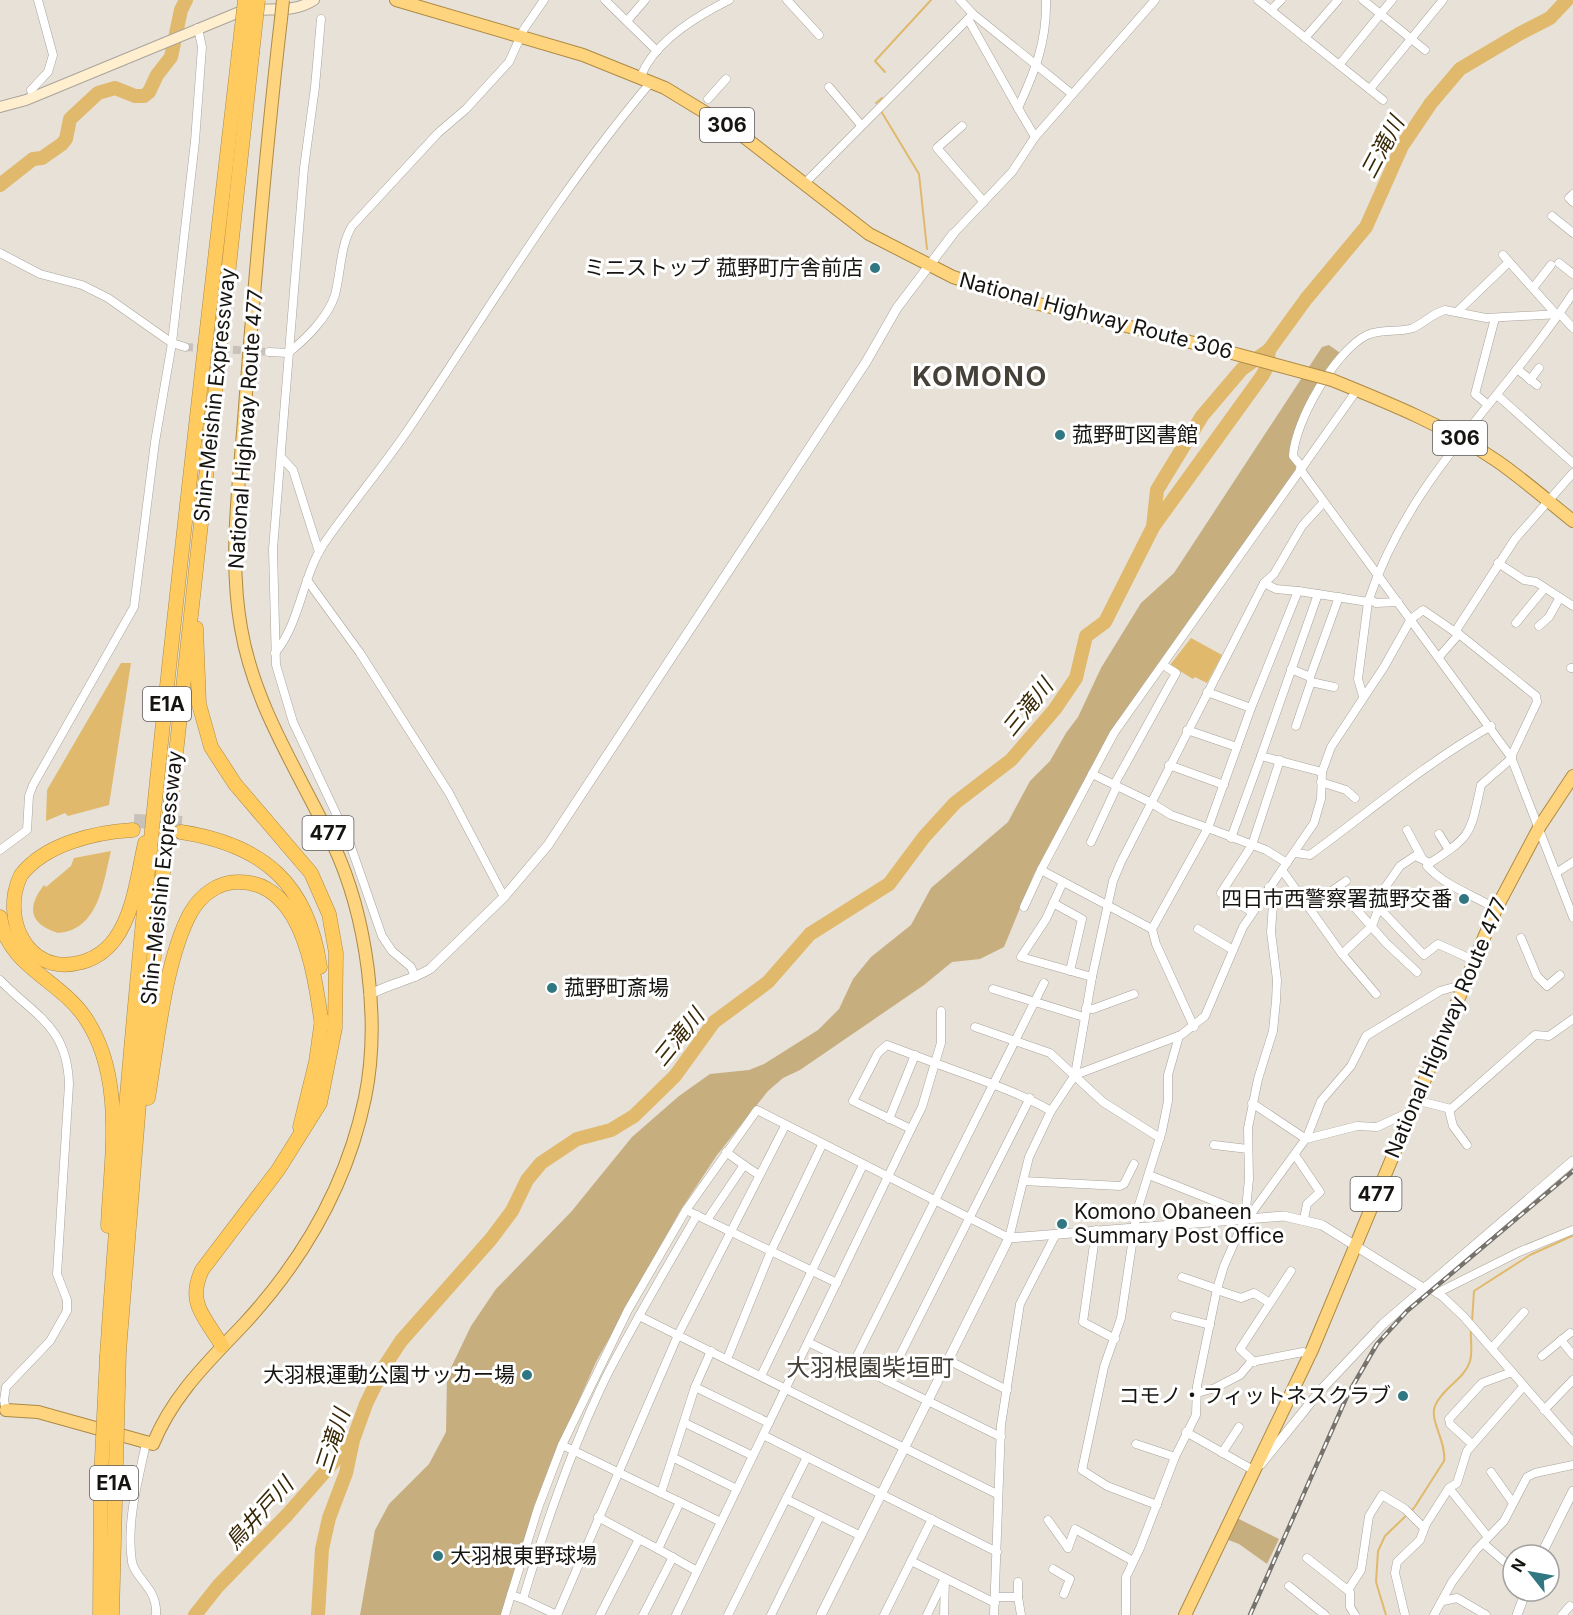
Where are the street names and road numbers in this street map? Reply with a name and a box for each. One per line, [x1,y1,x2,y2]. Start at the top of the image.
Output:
road number: 306 [700,108,754,142]
street label: Shin-Meishin Expressway [189,266,240,523]
street label: National Highway Route 306 [957,267,1236,364]
street label: National Highway Route 477 [223,288,268,570]
road number: 306 [1433,421,1487,455]
road number: E1A [143,687,191,721]
street label: Shin-Meishin Expressway [136,749,187,1006]
road number: 477 [302,816,354,850]
street label: National Highway Route 477 [1379,894,1512,1162]
road number: 477 [1350,1177,1402,1211]
road number: E1A [90,1466,138,1500]

